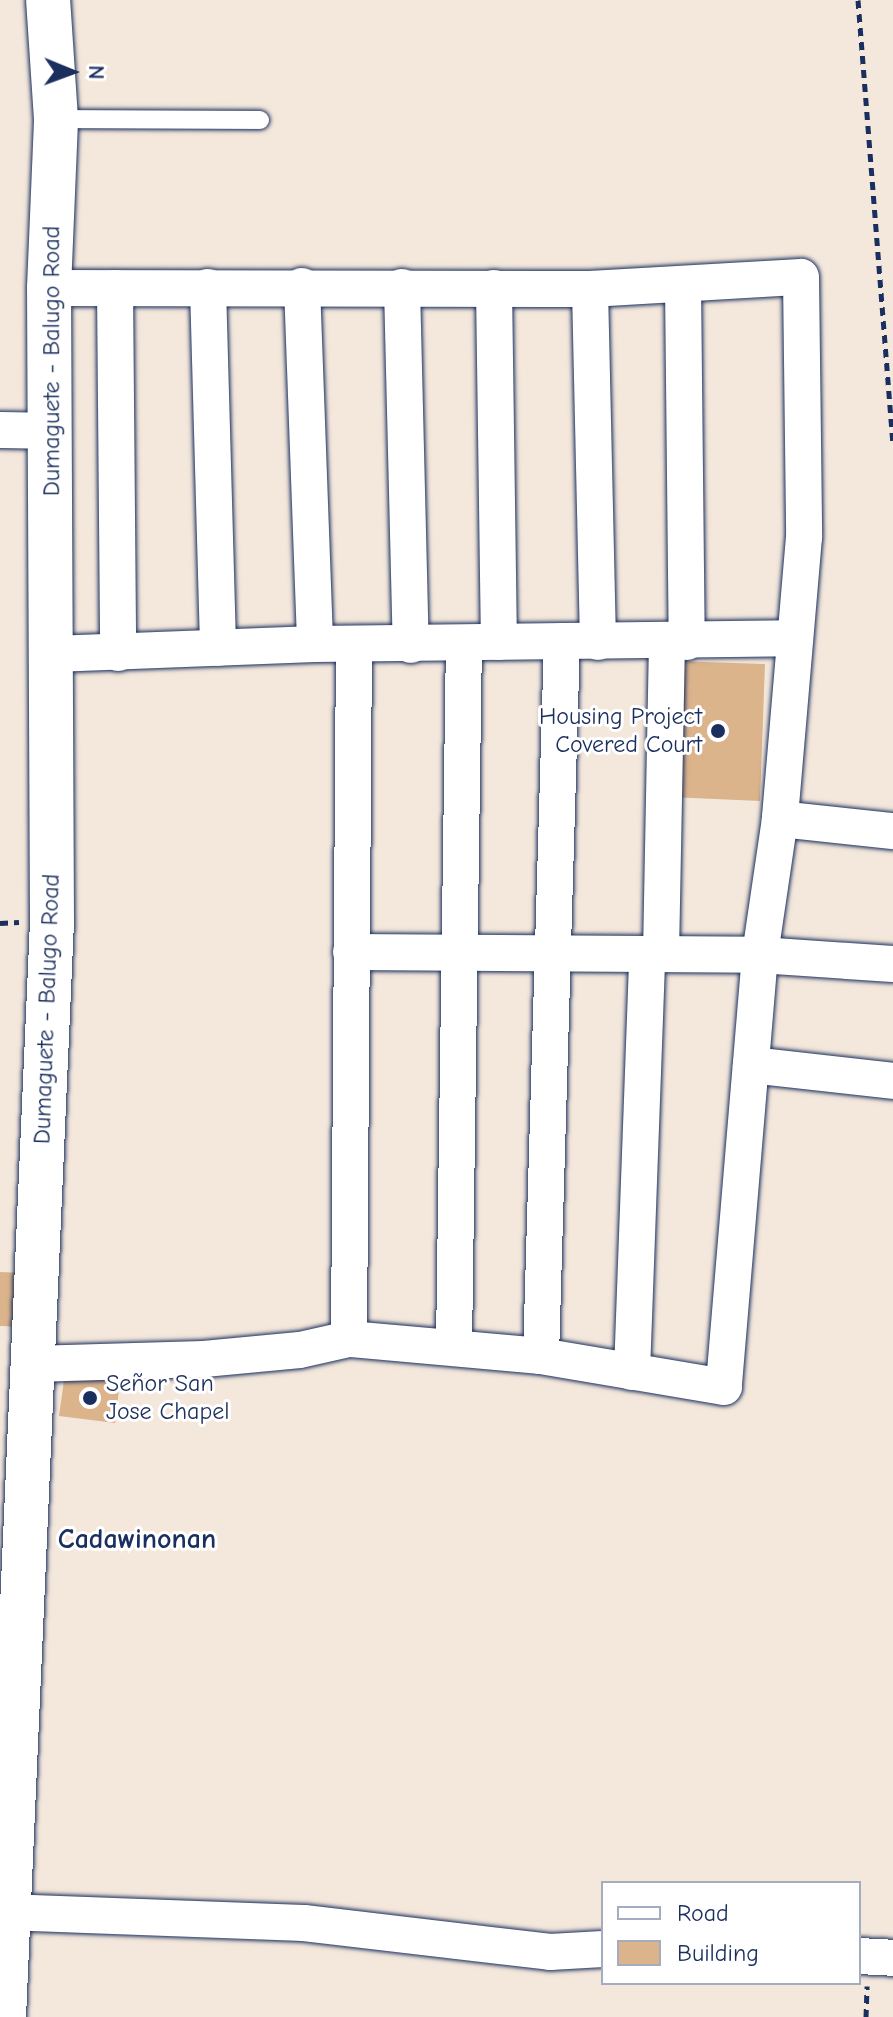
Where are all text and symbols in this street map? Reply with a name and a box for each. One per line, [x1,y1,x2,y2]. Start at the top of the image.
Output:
north arrow [32,32,112,112]
text: N [83,65,109,80]
street label: Dumaguete - Balugo Road [38,226,66,496]
place label: Housing Project Covered Court [539,703,702,759]
marker: Housing Project Covered Court [709,722,727,740]
street label: Dumaguete - Balugo Road [28,873,66,1145]
place label: Señor San Jose Chapel [106,1370,229,1426]
marker: Señor San Jose Chapel [81,1389,99,1407]
district label: Cadawinonan [58,1522,216,1556]
legend [601,1881,861,1985]
text: Road [677,1899,729,1927]
text: Building [677,1939,759,1967]

